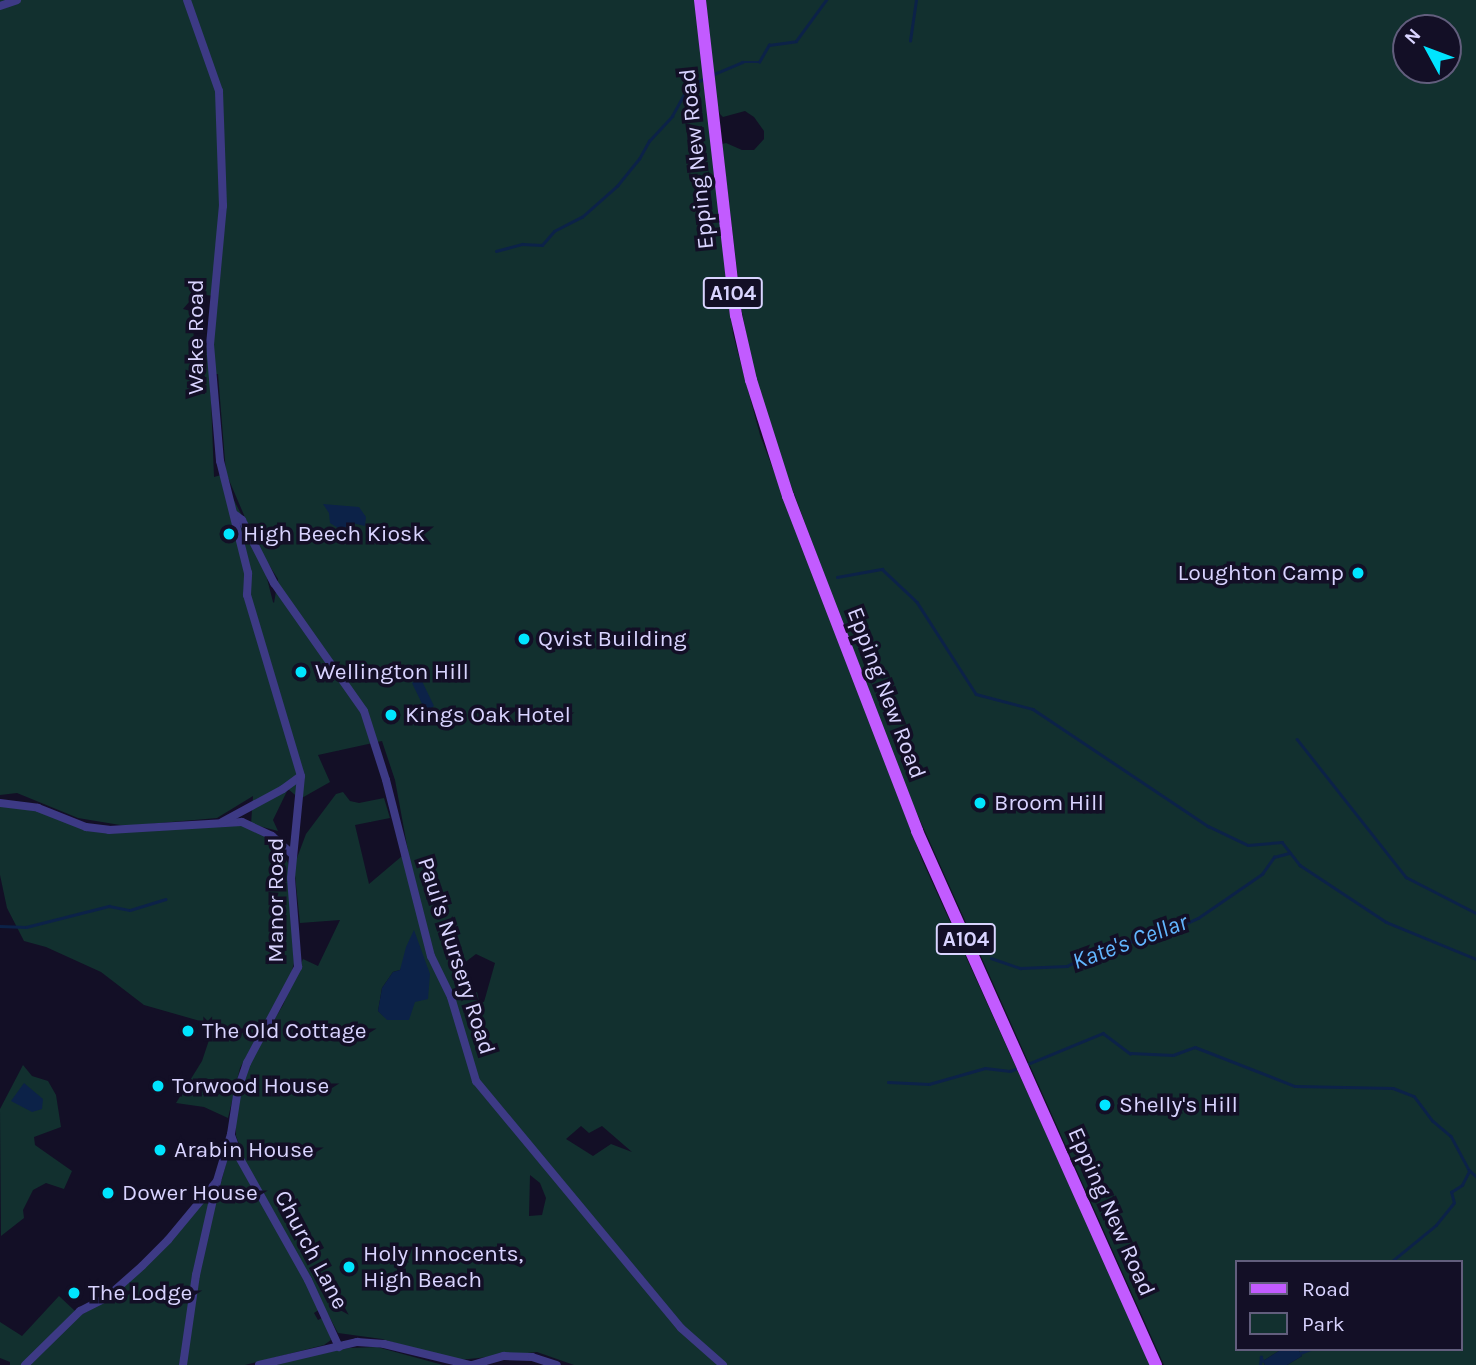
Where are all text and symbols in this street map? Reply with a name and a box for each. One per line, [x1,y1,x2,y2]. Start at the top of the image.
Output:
north arrow [1392,14,1462,84]
text: N [1400,24,1425,49]
street label: Epping New Road [674,67,720,251]
road number: A104 [702,276,764,310]
street label: Wake Road [182,279,210,395]
place label: High Beech Kiosk [243,520,425,548]
marker: High Beech Kiosk [221,526,237,542]
place label: Loughton Camp [1178,559,1344,587]
marker: Loughton Camp [1350,565,1366,581]
street label: Epping New Road [841,603,931,783]
place label: Qvist Building [538,625,686,653]
marker: Qvist Building [516,631,532,647]
place label: Wellington Hill [315,658,469,686]
marker: Wellington Hill [293,664,309,680]
place label: Kings Oak Hotel [405,701,571,729]
marker: Kings Oak Hotel [383,707,399,723]
place label: Broom Hill [994,789,1104,817]
marker: Broom Hill [972,795,988,811]
street label: Manor Road [262,837,290,963]
street label: Paul's Nursery Road [411,854,501,1058]
water label: Kate's Cellar [1068,908,1192,976]
road number: A104 [934,922,998,956]
place label: The Old Cottage [202,1017,366,1045]
marker: The Old Cottage [180,1023,196,1039]
place label: Torwood House [172,1072,329,1100]
marker: Torwood House [150,1078,166,1094]
place label: Shelly's Hill [1119,1091,1238,1119]
marker: Shelly's Hill [1097,1097,1113,1113]
street label: Epping New Road [1061,1123,1161,1301]
place label: Arabin House [174,1136,314,1164]
marker: Arabin House [152,1142,168,1158]
place label: Dower House [122,1179,258,1207]
marker: Dower House [100,1185,116,1201]
street label: Church Lane [268,1186,354,1314]
place label: Holy Innocents, High Beach [363,1240,523,1294]
marker: Holy Innocents, High Beach [341,1259,357,1275]
legend [1234,1260,1462,1351]
text: Road [1302,1277,1350,1301]
place label: The Lodge [88,1279,192,1307]
marker: The Lodge [66,1285,82,1301]
text: Park [1302,1312,1345,1336]

